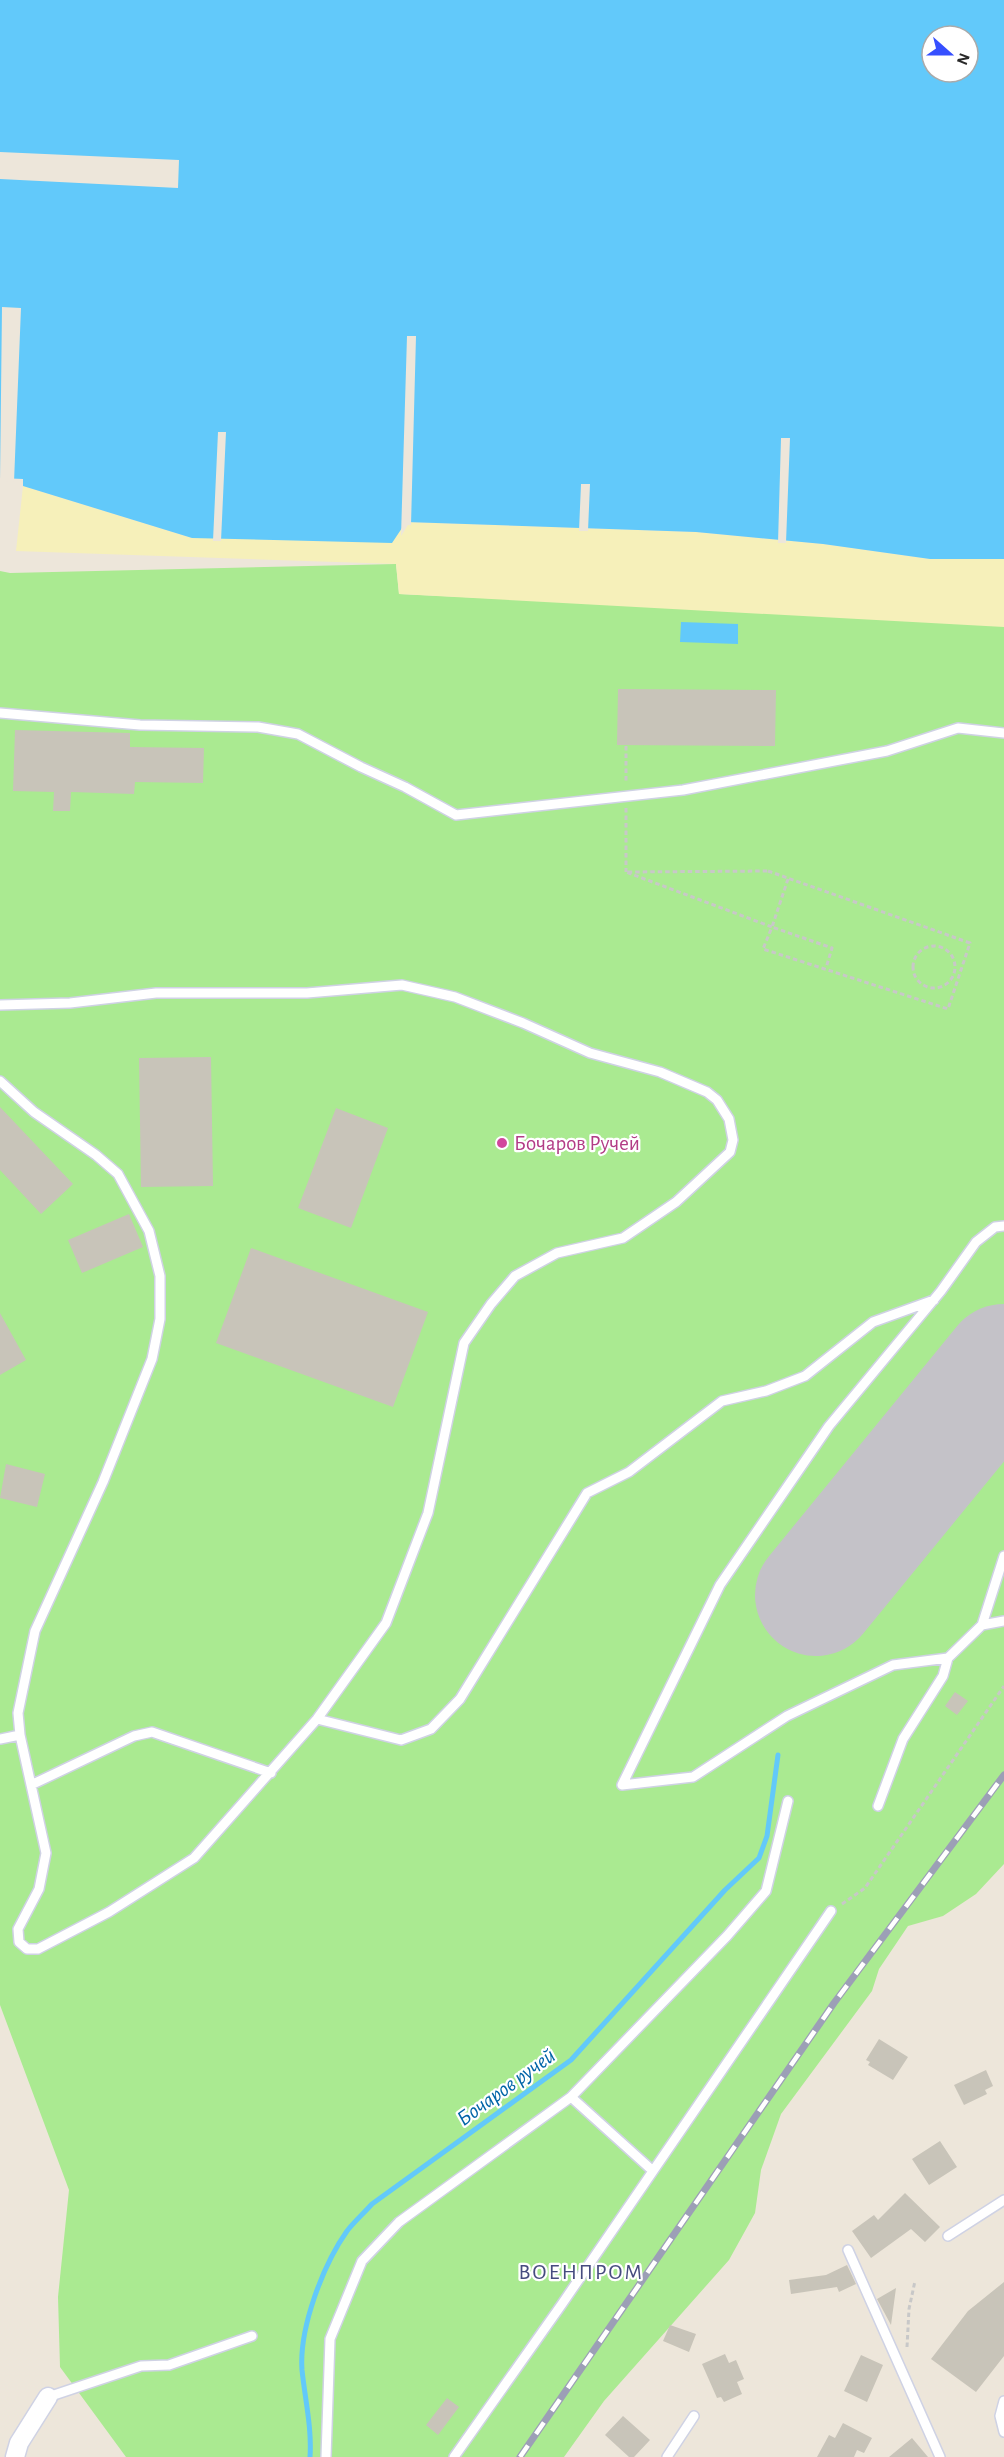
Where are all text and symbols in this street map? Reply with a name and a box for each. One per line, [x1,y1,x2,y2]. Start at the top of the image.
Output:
north arrow [920,24,980,84]
text: N [954,51,973,67]
place label: Бочаров Ручей [514,1133,640,1154]
marker: Бочаров Ручей [495,1136,509,1150]
water label: Бочаров ручей [453,2044,560,2131]
district label: ВОЕНПРОМ [518,2261,644,2283]

